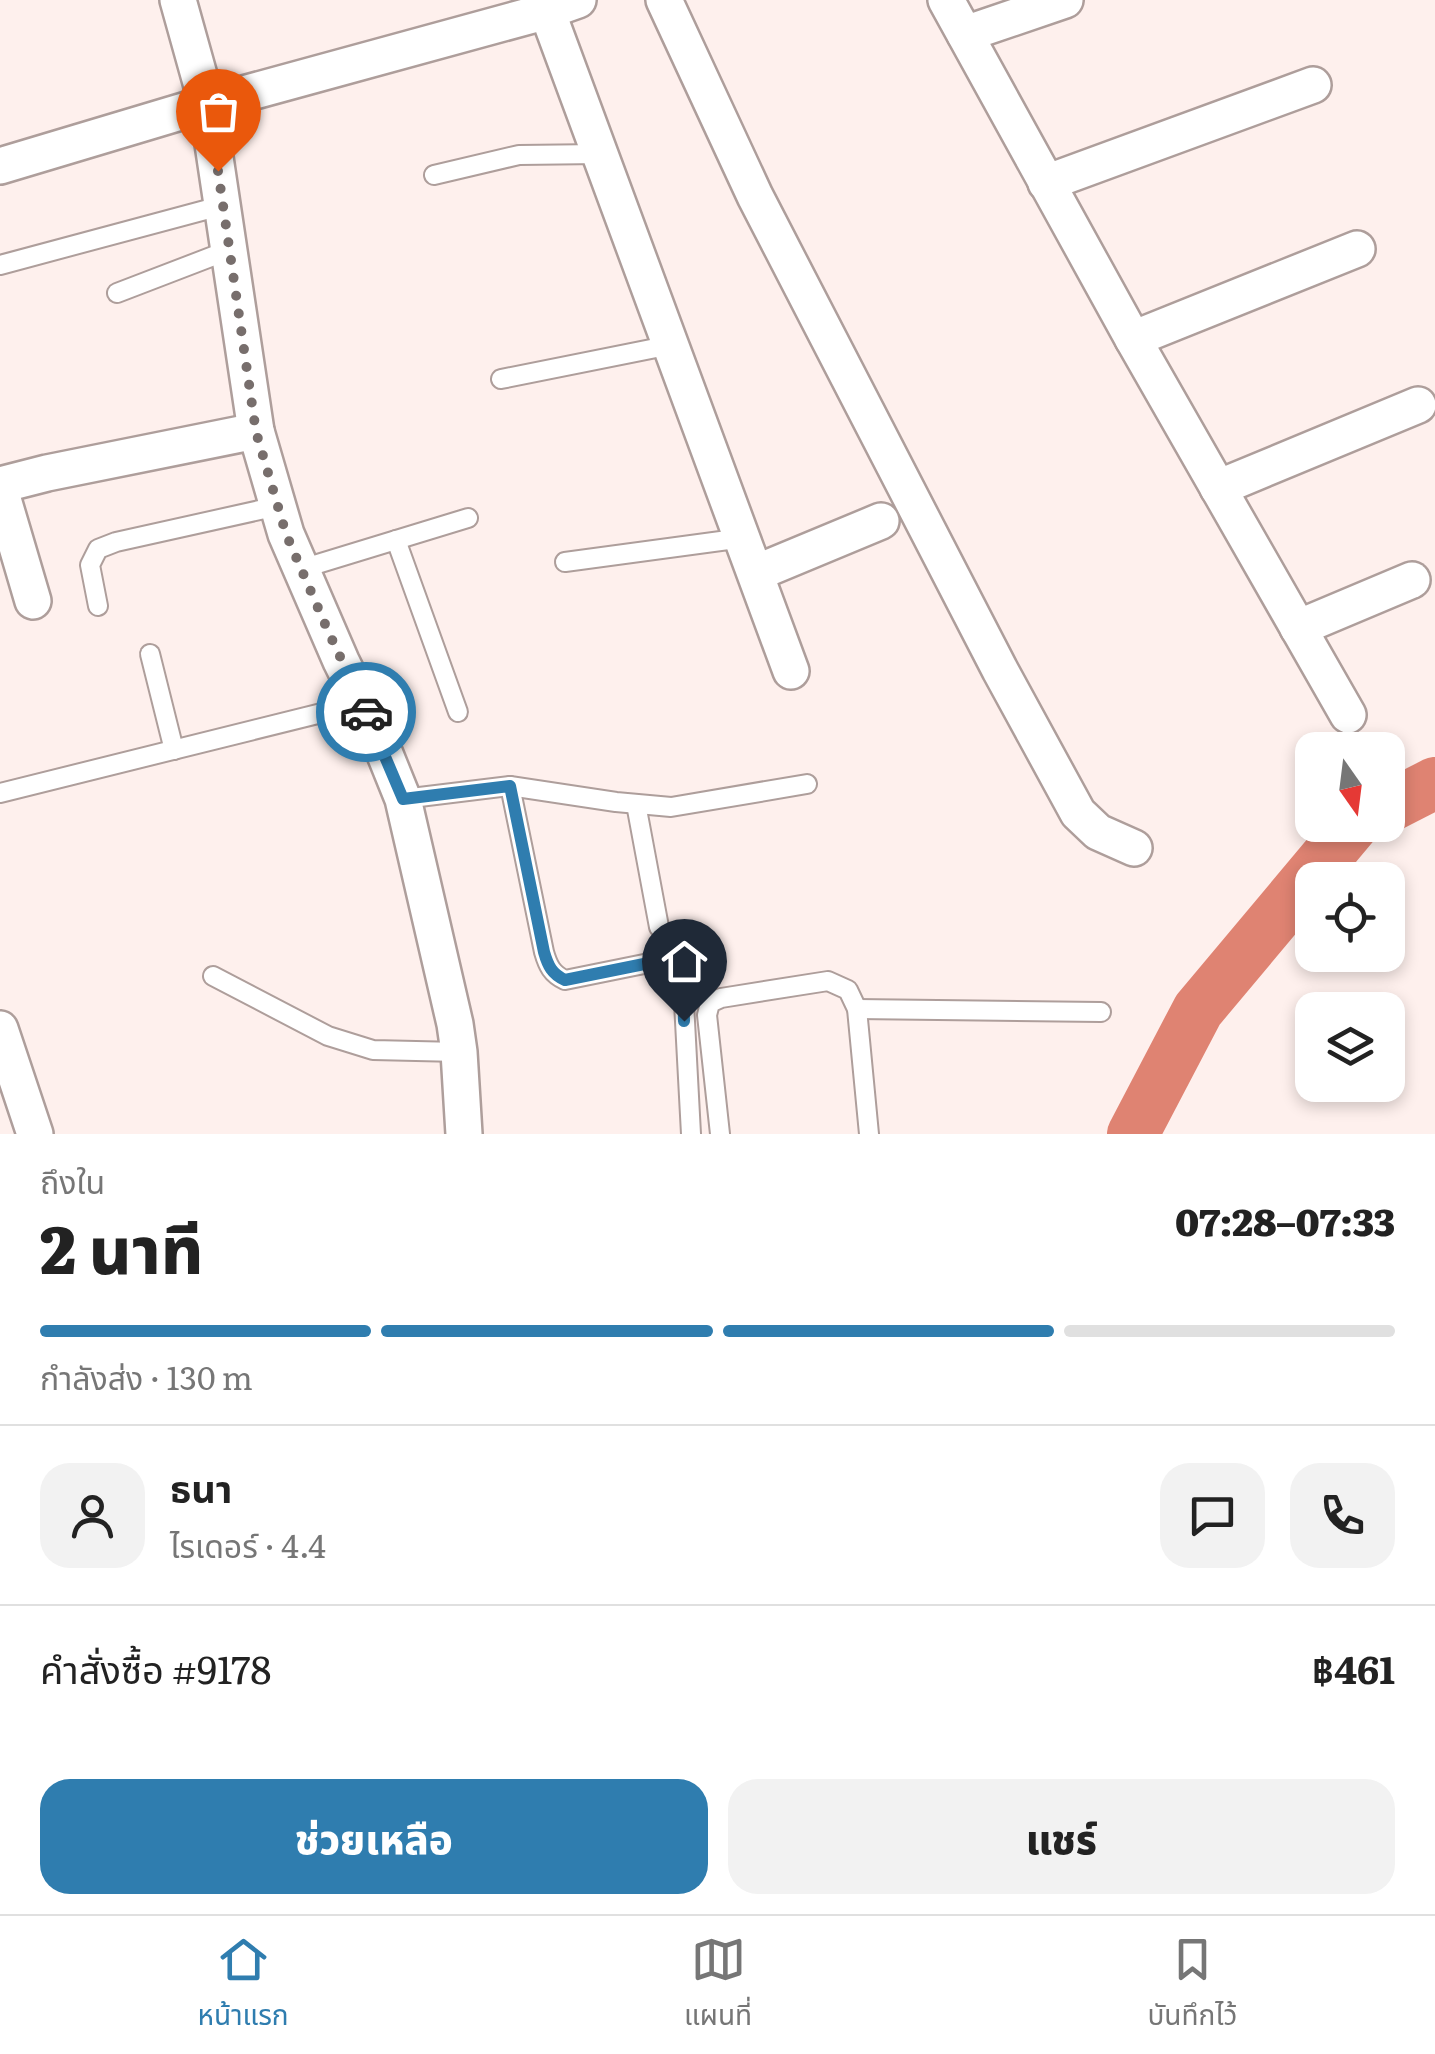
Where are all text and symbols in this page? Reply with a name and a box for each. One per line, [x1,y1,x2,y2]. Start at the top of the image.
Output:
pin [176,69,261,172]
icon: bag [191,84,246,139]
courier [316,662,416,762]
icon: car [339,685,394,740]
north arrow [1295,732,1405,842]
map controls [1295,732,1405,1102]
button: locate [1295,862,1405,972]
pin [642,919,727,1022]
icon: home [657,934,712,989]
button: layers [1295,992,1405,1102]
text: ถึงใน [40,1156,105,1204]
text: 07:28–07:33 [1175,1191,1395,1248]
text: 2 นาที [40,1197,203,1294]
text: กำลังส่ง · 130 m [40,1352,253,1400]
text: ธนา [170,1458,232,1515]
button: person [40,1463,145,1568]
button: chat [1160,1463,1265,1568]
button: phone [1290,1463,1395,1568]
text: ไรเดอร์ · 4.4 [170,1520,326,1568]
text: คำสั่งซื้อ #9178 [40,1639,271,1696]
text: ฿461 [1312,1639,1395,1696]
button: ช่วยเหลือ [40,1779,708,1894]
button: แชร์ [728,1779,1395,1894]
tab: หน้าแรก [198,1932,289,2038]
tab: แผนที่ [684,1932,752,2038]
tab: บันทึกไว้ [1147,1932,1237,2038]

